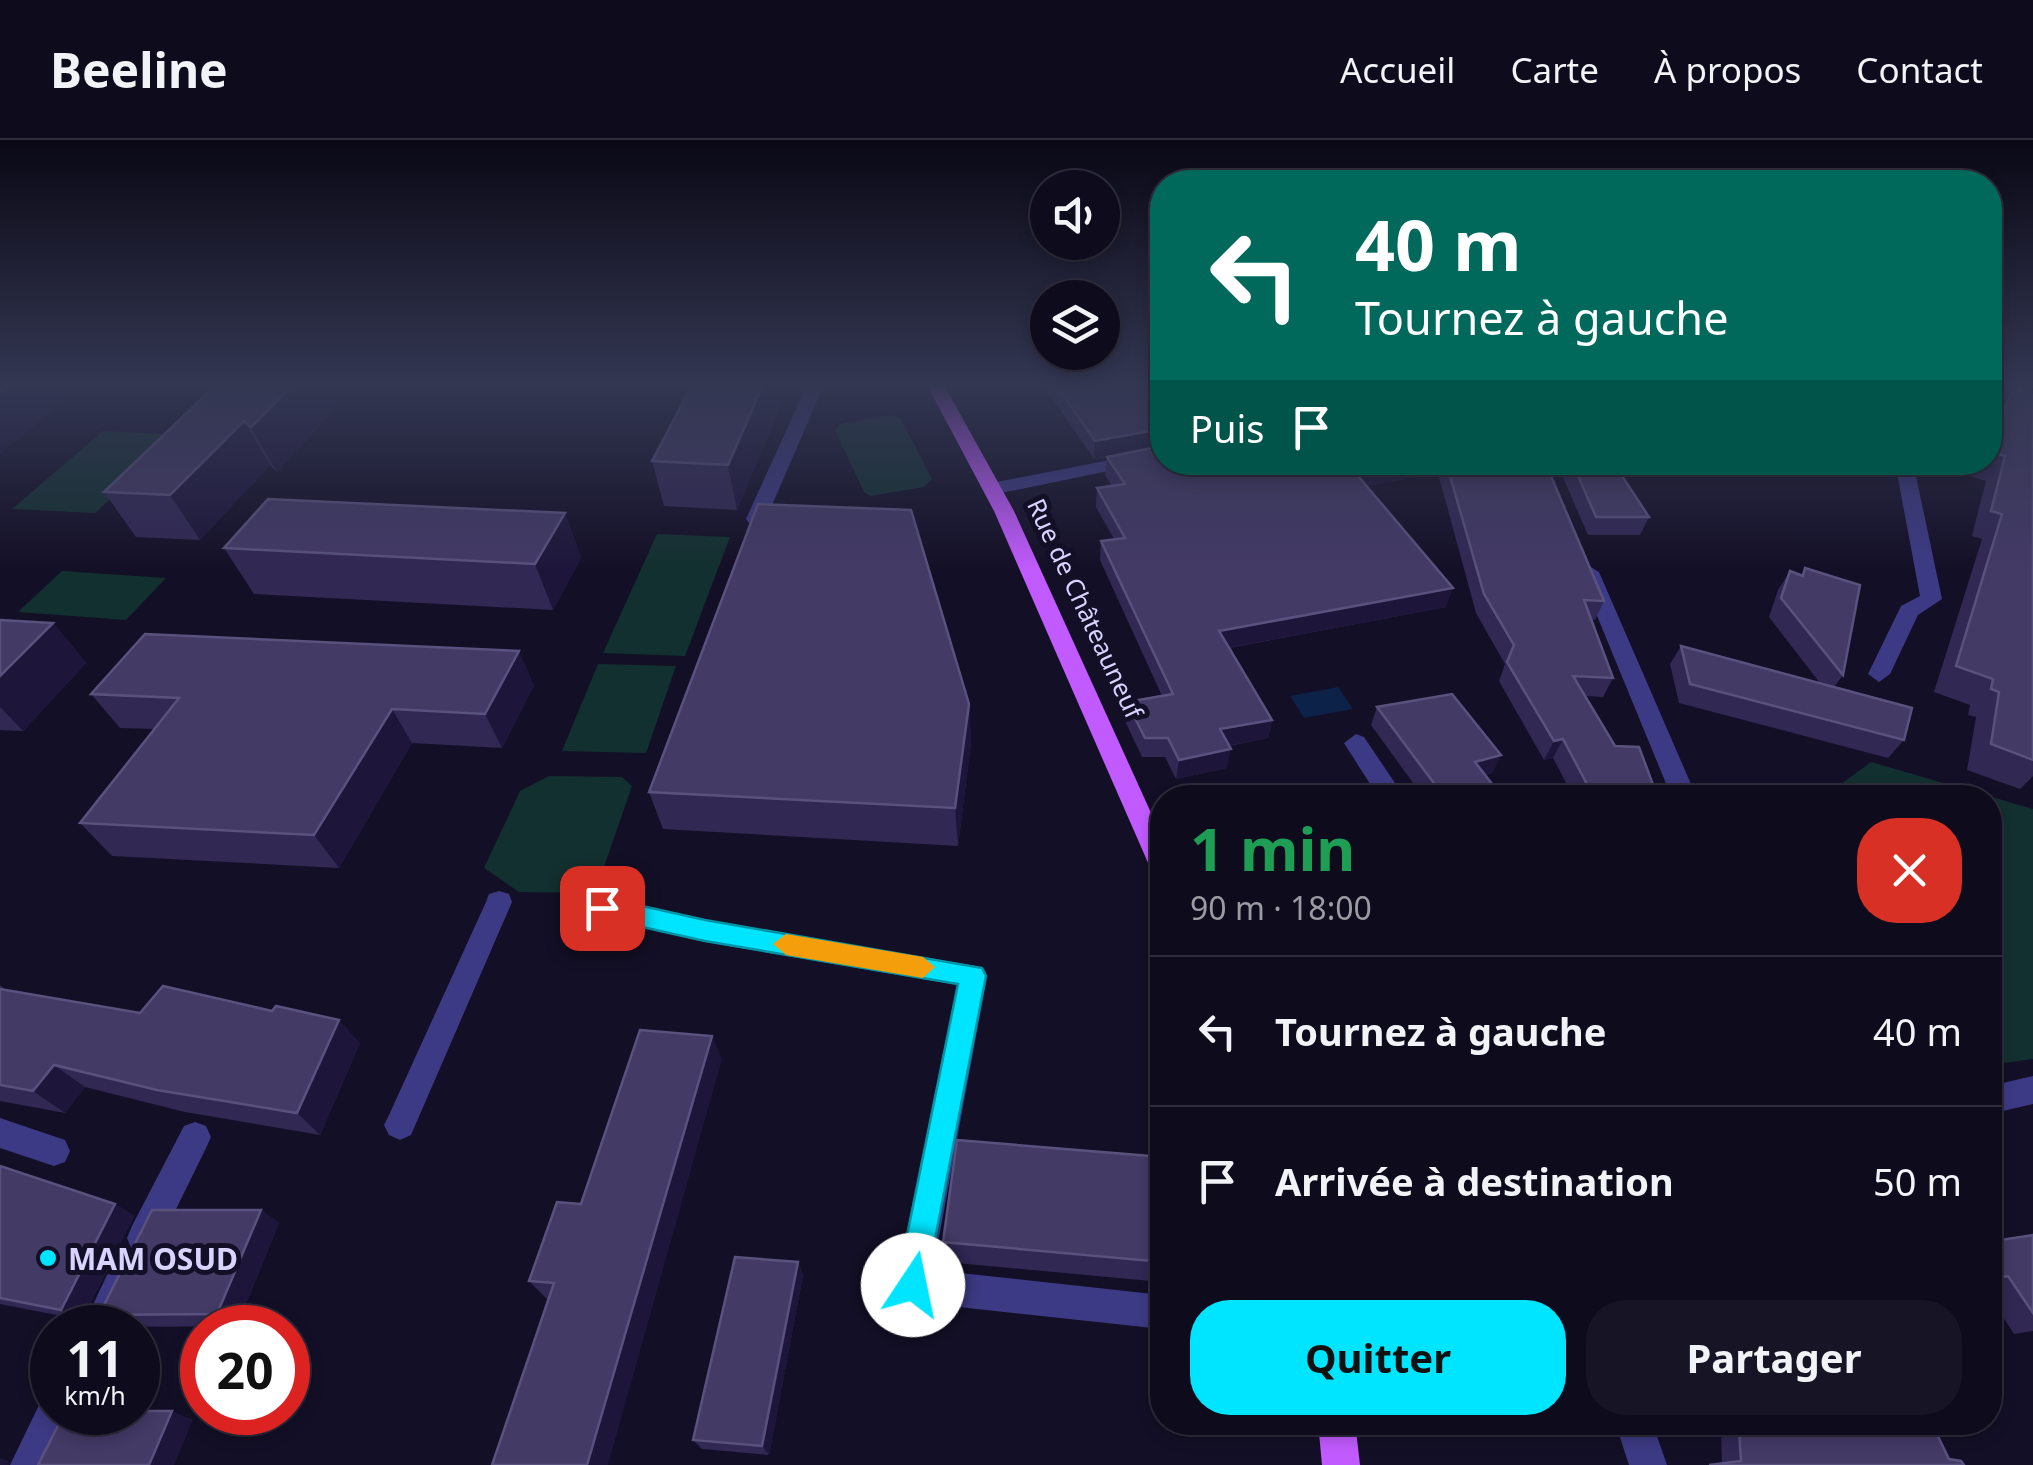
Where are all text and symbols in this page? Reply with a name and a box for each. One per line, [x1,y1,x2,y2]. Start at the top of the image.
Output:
text: Beeline [50,37,228,102]
text: Accueil [1340,46,1455,93]
text: Carte [1510,46,1599,93]
text: À propos [1654,46,1801,93]
text: Contact [1856,46,1983,93]
map controls [1030,170,1120,370]
button: sound [1030,170,1120,260]
text: 40 m [1355,196,1522,292]
icon: left [1190,210,1320,340]
button: layers [1030,280,1120,370]
text: Tournez à gauche [1355,287,1729,348]
icon: arrive [1284,400,1339,455]
text: Puis [1190,402,1264,454]
street label: Rue de Châteauneuf [1020,492,1153,725]
text: 1 min [1190,807,1355,889]
button: close [1857,818,1962,923]
pin [560,866,645,951]
icon: arrive [575,881,630,936]
text: 90 m · 18:00 [1190,886,1372,929]
icon: left [1190,1004,1245,1059]
text: Tournez à gauche [1275,1005,1606,1057]
text: 40 m [1873,1005,1962,1057]
icon: arrive [1190,1154,1245,1209]
text: Arrivée à destination [1275,1155,1674,1207]
text: 50 m [1873,1155,1962,1207]
position arrow [861,1233,965,1337]
place label: MAM OSUD [68,1238,238,1279]
marker: MAM OSUD [37,1247,59,1269]
button: Quitter [1190,1300,1566,1415]
button: Partager [1586,1300,1962,1415]
speed limit sign: 20 [180,1305,310,1435]
text: 11 [66,1324,124,1392]
text: km/h [64,1378,126,1412]

